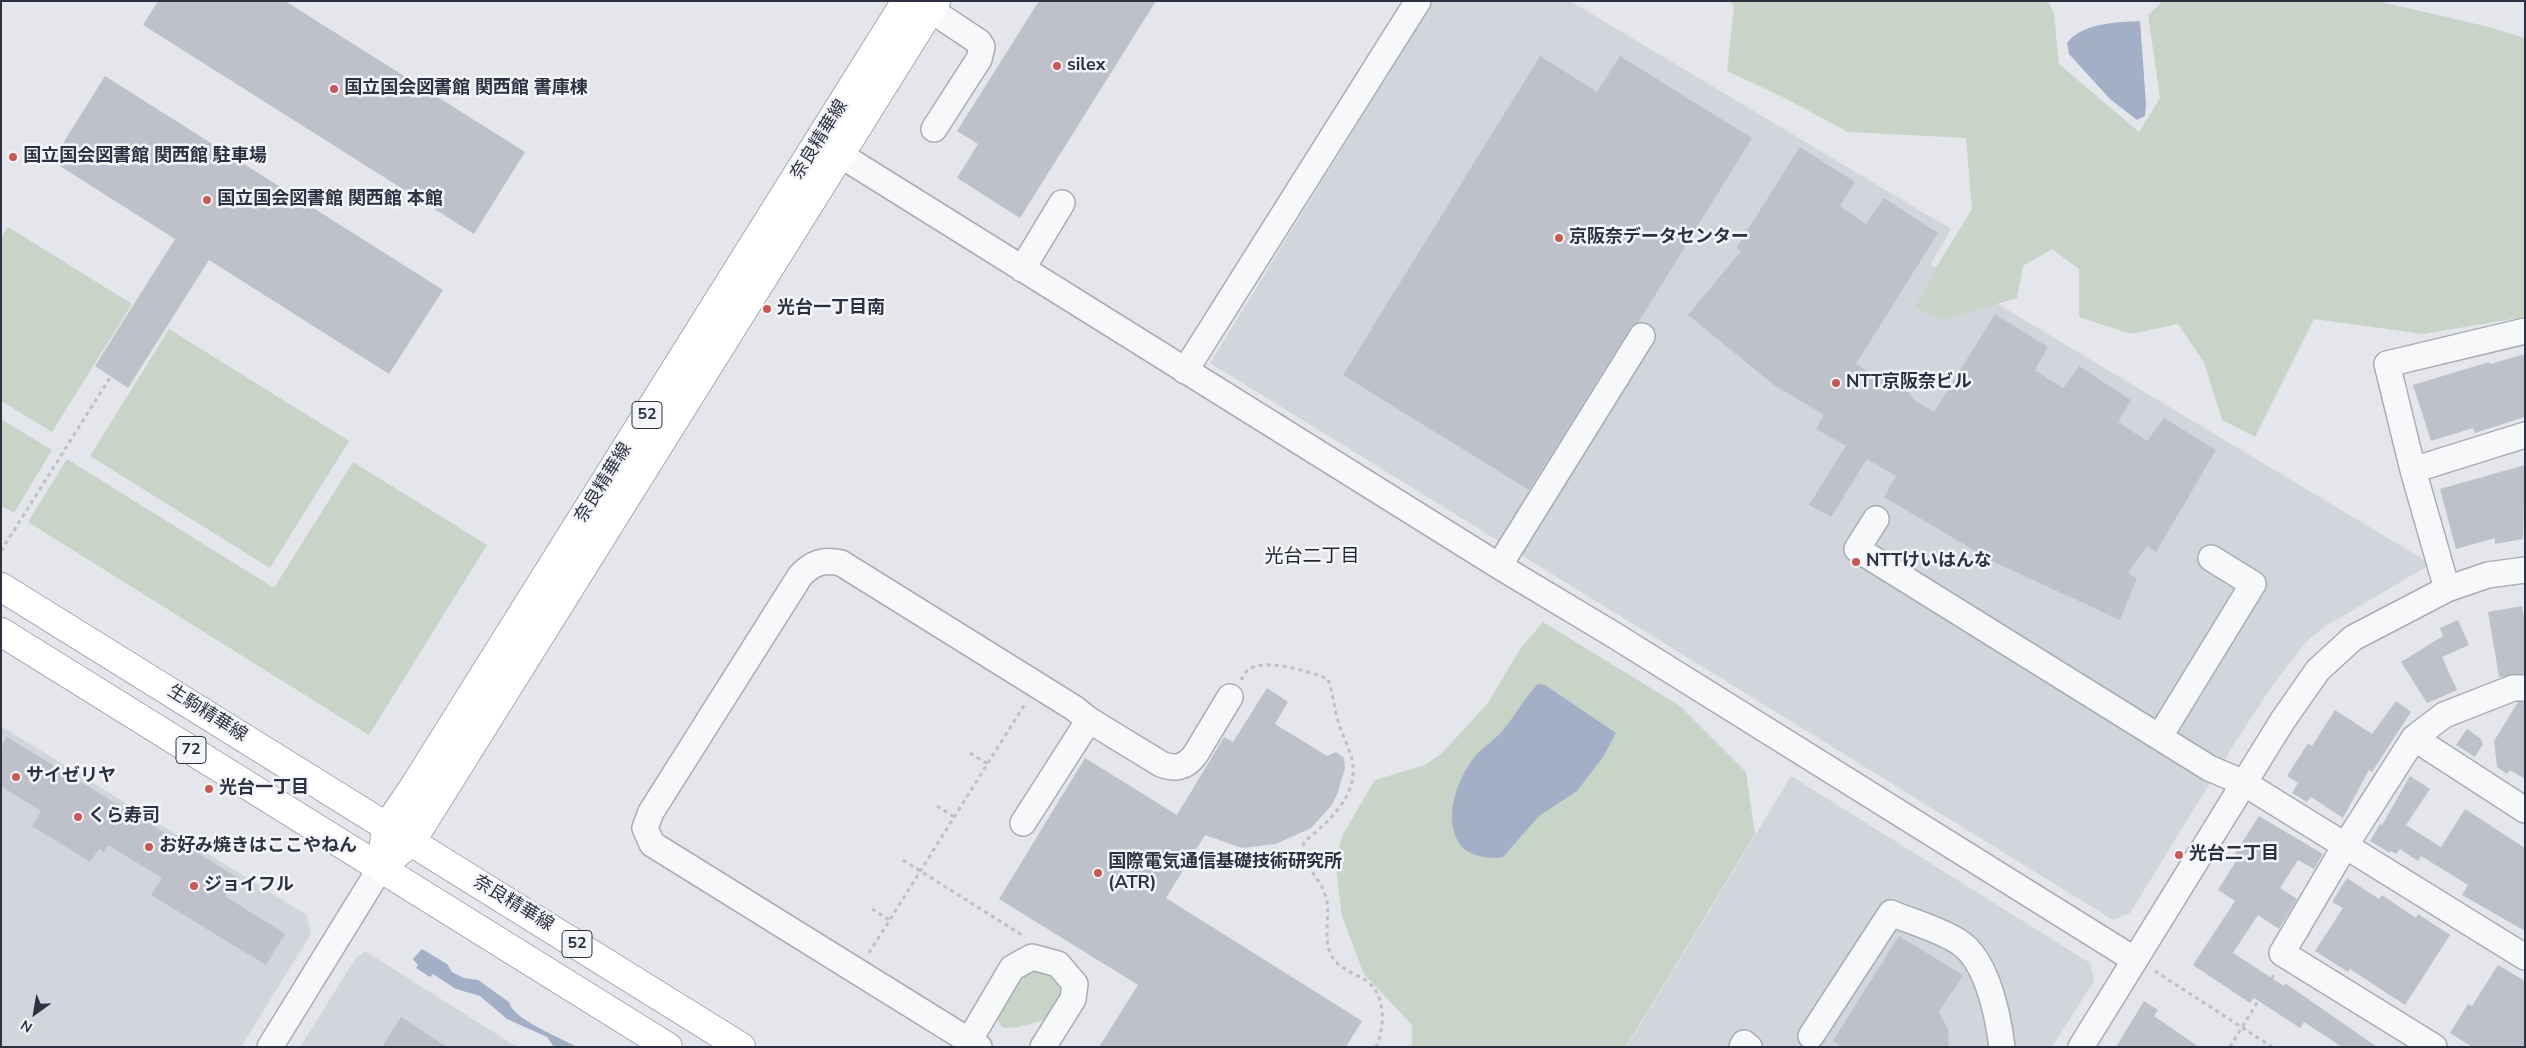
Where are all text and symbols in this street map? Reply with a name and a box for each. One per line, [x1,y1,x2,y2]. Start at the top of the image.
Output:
place label: silex [1067,55,1106,77]
marker: silex [1051,60,1063,72]
place label: 国立国会図書館 関西館 書庫棟 [344,78,588,100]
marker: 国立国会図書館 関西館 書庫棟 [328,83,340,95]
street label: 奈良精華線 [787,96,853,184]
place label: 国立国会図書館 関西館 駐車場 [23,146,267,168]
marker: 国立国会図書館 関西館 駐車場 [7,151,19,163]
place label: 国立国会図書館 関西館 本館 [217,189,443,211]
marker: 国立国会図書館 関西館 本館 [201,194,213,206]
place label: 京阪奈データセンター [1569,227,1749,249]
marker: 京阪奈データセンター [1553,232,1565,244]
place label: 光台一丁目南 [777,298,885,320]
marker: 光台一丁目南 [761,303,773,315]
place label: NTT京阪奈ビル [1846,372,1972,394]
marker: NTT京阪奈ビル [1830,377,1842,389]
road number: 52 [632,402,662,428]
street label: 奈良精華線 [571,439,637,527]
district label: 光台二丁目 [1265,546,1359,568]
place label: NTTけいはんな [1866,551,1992,573]
marker: NTTけいはんな [1850,556,1862,568]
street label: 生駒精華線 [163,681,251,747]
road number: 72 [176,736,206,764]
place label: サイゼリヤ [26,766,116,788]
marker: サイゼリヤ [10,771,22,783]
place label: 光台一丁目 [219,778,309,800]
marker: 光台一丁目 [203,783,215,795]
place label: くら寿司 [88,806,160,828]
marker: くら寿司 [72,811,84,823]
place label: お好み焼きはここやねん [159,836,357,858]
marker: お好み焼きはここやねん [143,841,155,853]
place label: 光台二丁目 [2189,844,2279,866]
marker: 光台二丁目 [2173,849,2185,861]
place label: 国際電気通信基礎技術研究所 (ATR) [1108,852,1342,894]
marker: 国際電気通信基礎技術研究所 (ATR) [1092,867,1104,879]
street label: 奈良精華線 [469,872,557,936]
place label: ジョイフル [204,875,294,897]
marker: ジョイフル [188,880,200,892]
road number: 52 [562,931,592,958]
north arrow [10,988,60,1038]
text: N [17,1015,36,1037]

